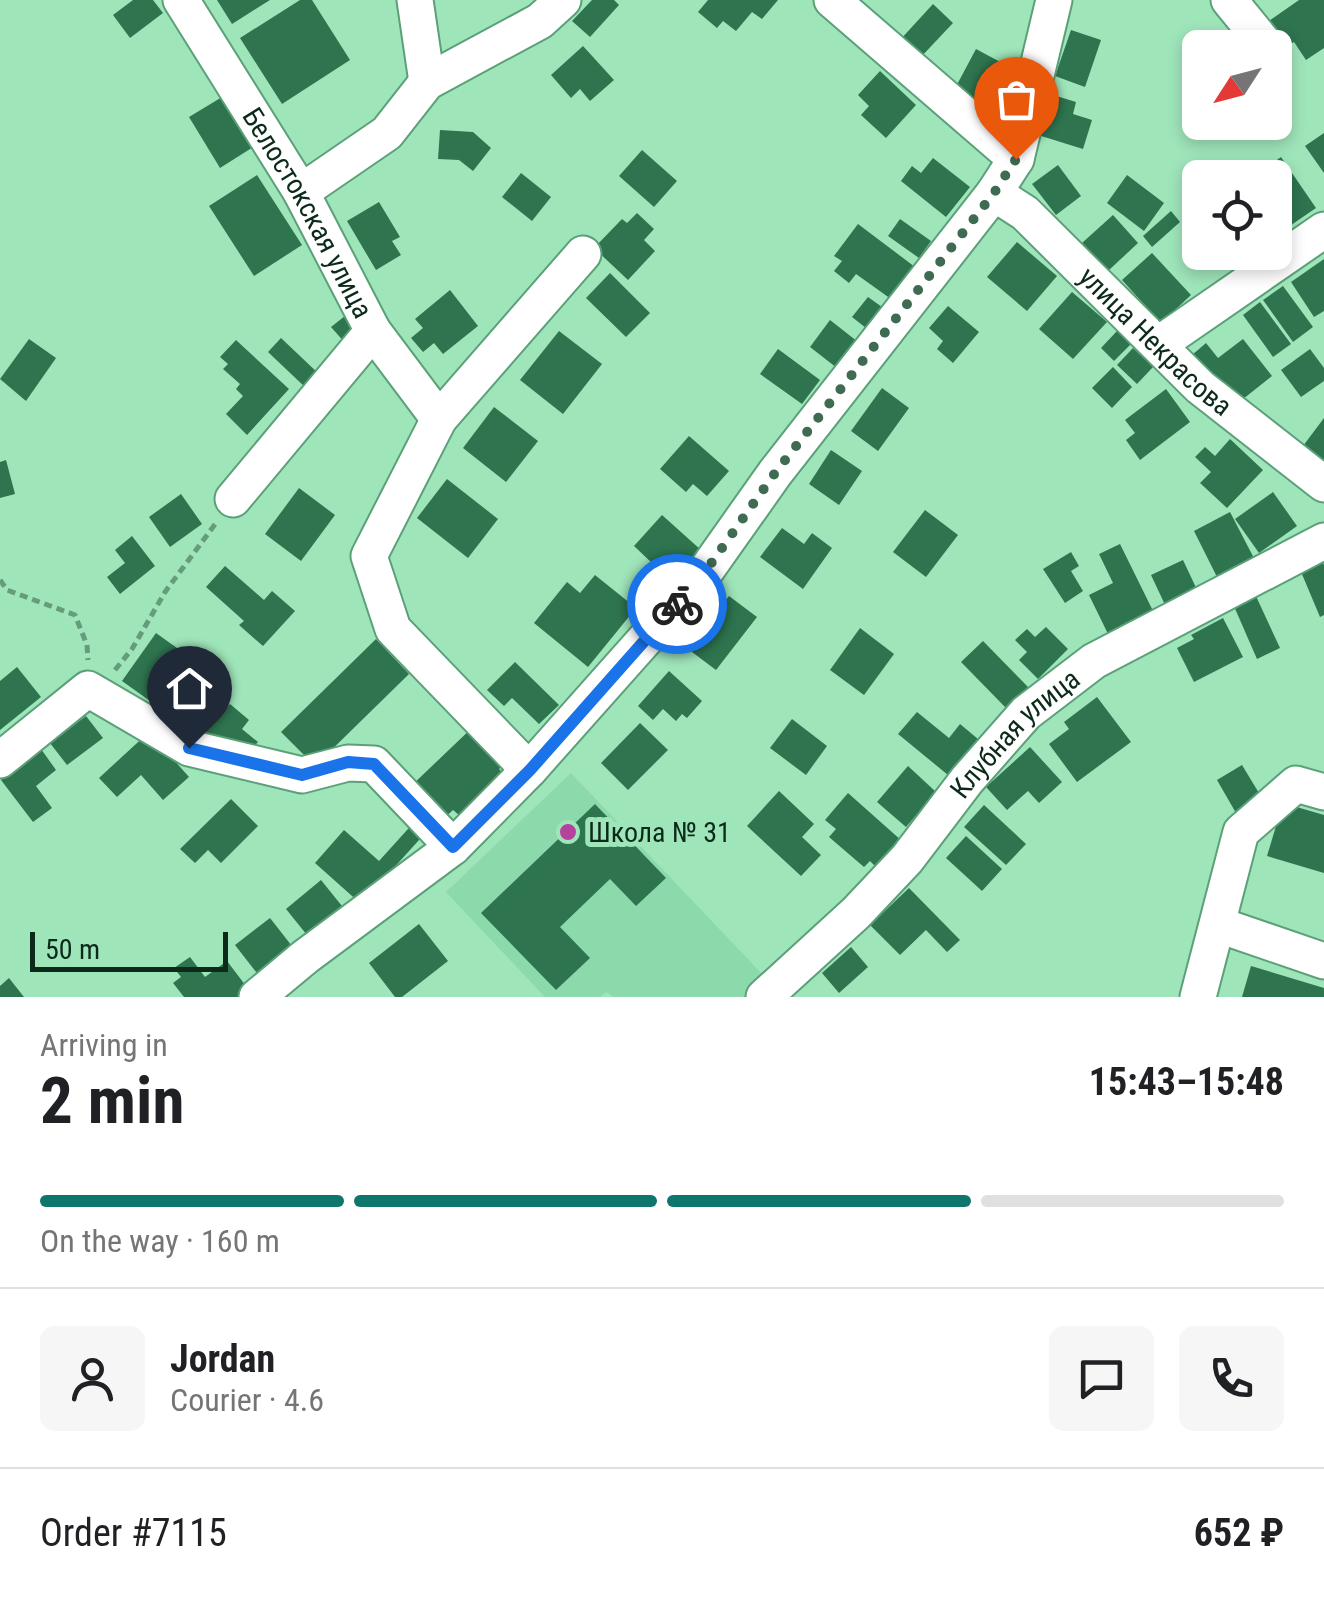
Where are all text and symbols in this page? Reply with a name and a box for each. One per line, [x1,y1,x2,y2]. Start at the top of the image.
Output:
north arrow [1182,30,1292,140]
map controls [1182,30,1292,270]
pin [974,57,1059,160]
icon: bag [989,72,1044,127]
street label: Белостокская улица [235,102,379,324]
button: locate [1182,160,1292,270]
street label: улица Некрасова [1072,260,1238,423]
courier [627,554,727,654]
icon: bike [650,577,705,632]
pin [147,646,232,749]
icon: home [162,661,217,716]
street label: Клубная улица [943,662,1086,805]
place label: Школа № 31 [588,816,731,849]
marker: Школа № 31 [557,821,579,843]
scale bar [30,927,228,971]
text: 50 m [45,933,100,966]
text: Arriving in [40,1026,168,1064]
text: 15:43–15:48 [1089,1060,1284,1104]
text: 2 min [40,1063,184,1139]
text: On the way · 160 m [40,1222,280,1260]
button: person [40,1326,145,1431]
button: chat [1049,1326,1154,1431]
button: phone [1179,1326,1284,1431]
text: Jordan [170,1337,275,1381]
text: Courier · 4.6 [170,1381,324,1419]
text: Order #7115 [40,1511,227,1555]
text: 652 ₽ [1194,1511,1284,1555]

